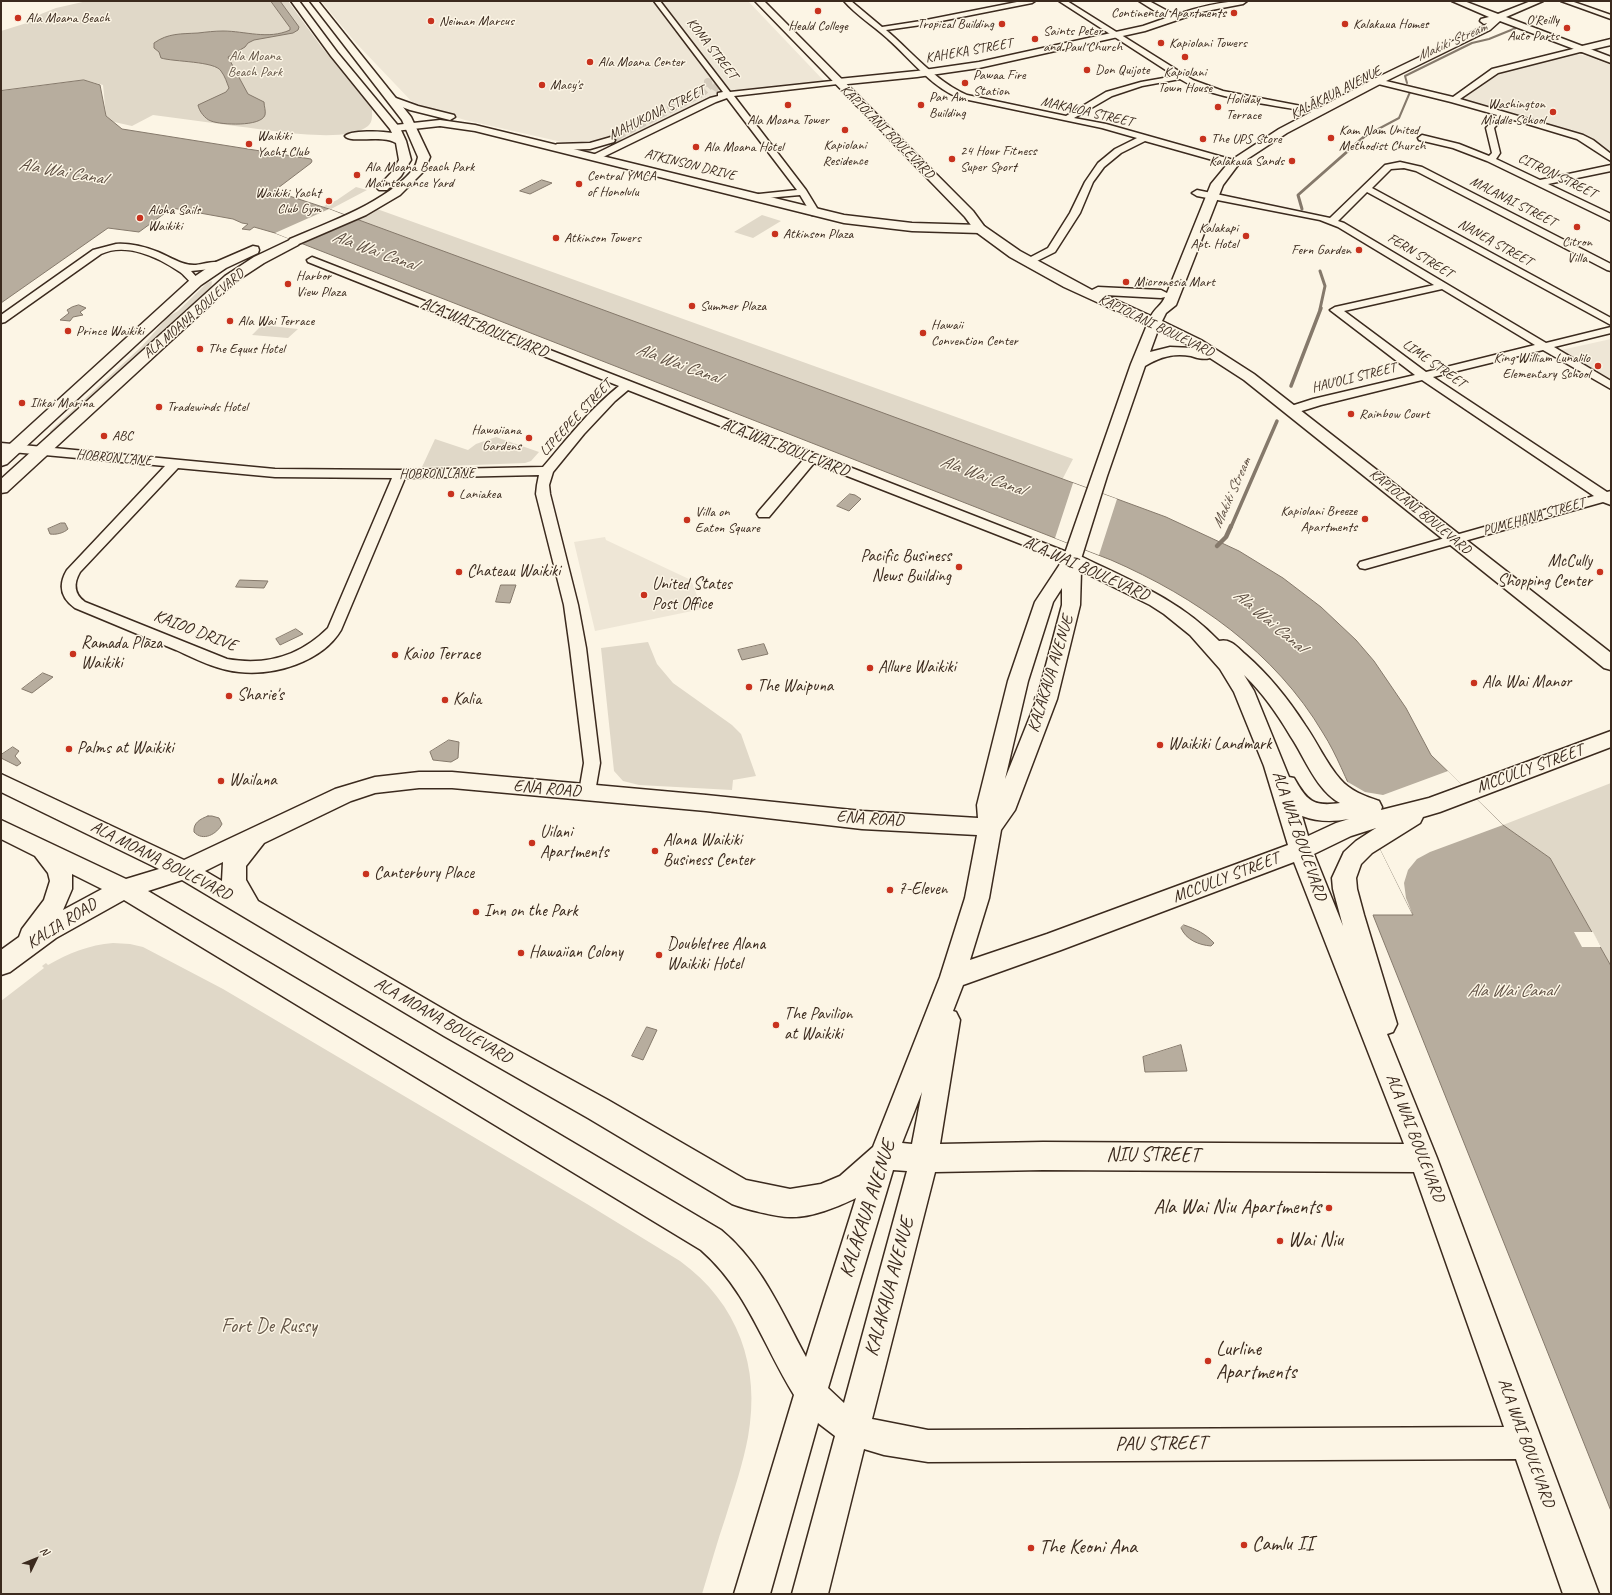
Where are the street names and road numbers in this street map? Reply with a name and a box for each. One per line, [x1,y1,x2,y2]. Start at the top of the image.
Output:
street label: KONA STREET [683,15,741,83]
street label: KAHEKA STREET [924,35,1014,67]
street label: KALĀKAUA AVENUE [1288,63,1384,123]
street label: MAHUKONA STREET [606,82,708,144]
street label: KAPIOLANI BOULEVARD [837,82,937,182]
street label: MAKALOA STREET [1039,93,1135,131]
street label: ATKINSON DRIVE [643,146,737,184]
street label: CITRON STREET [1515,150,1599,202]
street label: MALANAI STREET [1467,173,1559,231]
street label: NANEA STREET [1455,216,1535,270]
street label: FERN STREET [1384,230,1456,282]
street label: ALA MOANA BOULEVARD [140,266,248,362]
street label: KAPIOLANI BOULEVARD [1096,291,1216,361]
street label: ALA WAI BOULEVARD [417,293,551,363]
street label: LIME STREET [1399,336,1469,392]
street label: HAU'OLI STREET [1310,359,1398,397]
street label: LIPEEPEE STREET [536,376,616,460]
street label: ALA WAI BOULEVARD [718,414,852,482]
street label: HOBRON LANE [76,446,152,470]
street label: HOBRON LANE [399,465,475,483]
street label: KAPIOLANI BOULEVARD [1366,466,1474,558]
street label: PUMEHANA STREET [1481,494,1587,540]
street label: ALA WAI BOULEVARD [1020,532,1152,606]
street label: KAIOO DRIVE [151,606,239,656]
street label: KALĀKAUA AVENUE [1023,613,1079,735]
street label: MCCULLY STREET [1474,740,1586,798]
street label: ALA WAI BOULEVARD [1267,769,1331,903]
street label: ENA ROAD [512,776,582,802]
street label: ENA ROAD [836,806,904,832]
street label: ALA MOANA BOULEVARD [87,817,235,905]
street label: MCCULLY STREET [1170,848,1282,908]
street label: KALIA ROAD [23,894,101,954]
street label: ALA MOANA BOULEVARD [371,973,515,1069]
street label: ALA WAI BOULEVARD [1381,1071,1449,1205]
street label: KALĀKAUA AVENUE [835,1137,901,1281]
street label: NIU STREET [1106,1144,1200,1168]
street label: KALAKAUA AVENUE [860,1215,920,1359]
street label: ALA WAI BOULEVARD [1493,1376,1559,1510]
street label: PAU STREET [1115,1431,1207,1457]

